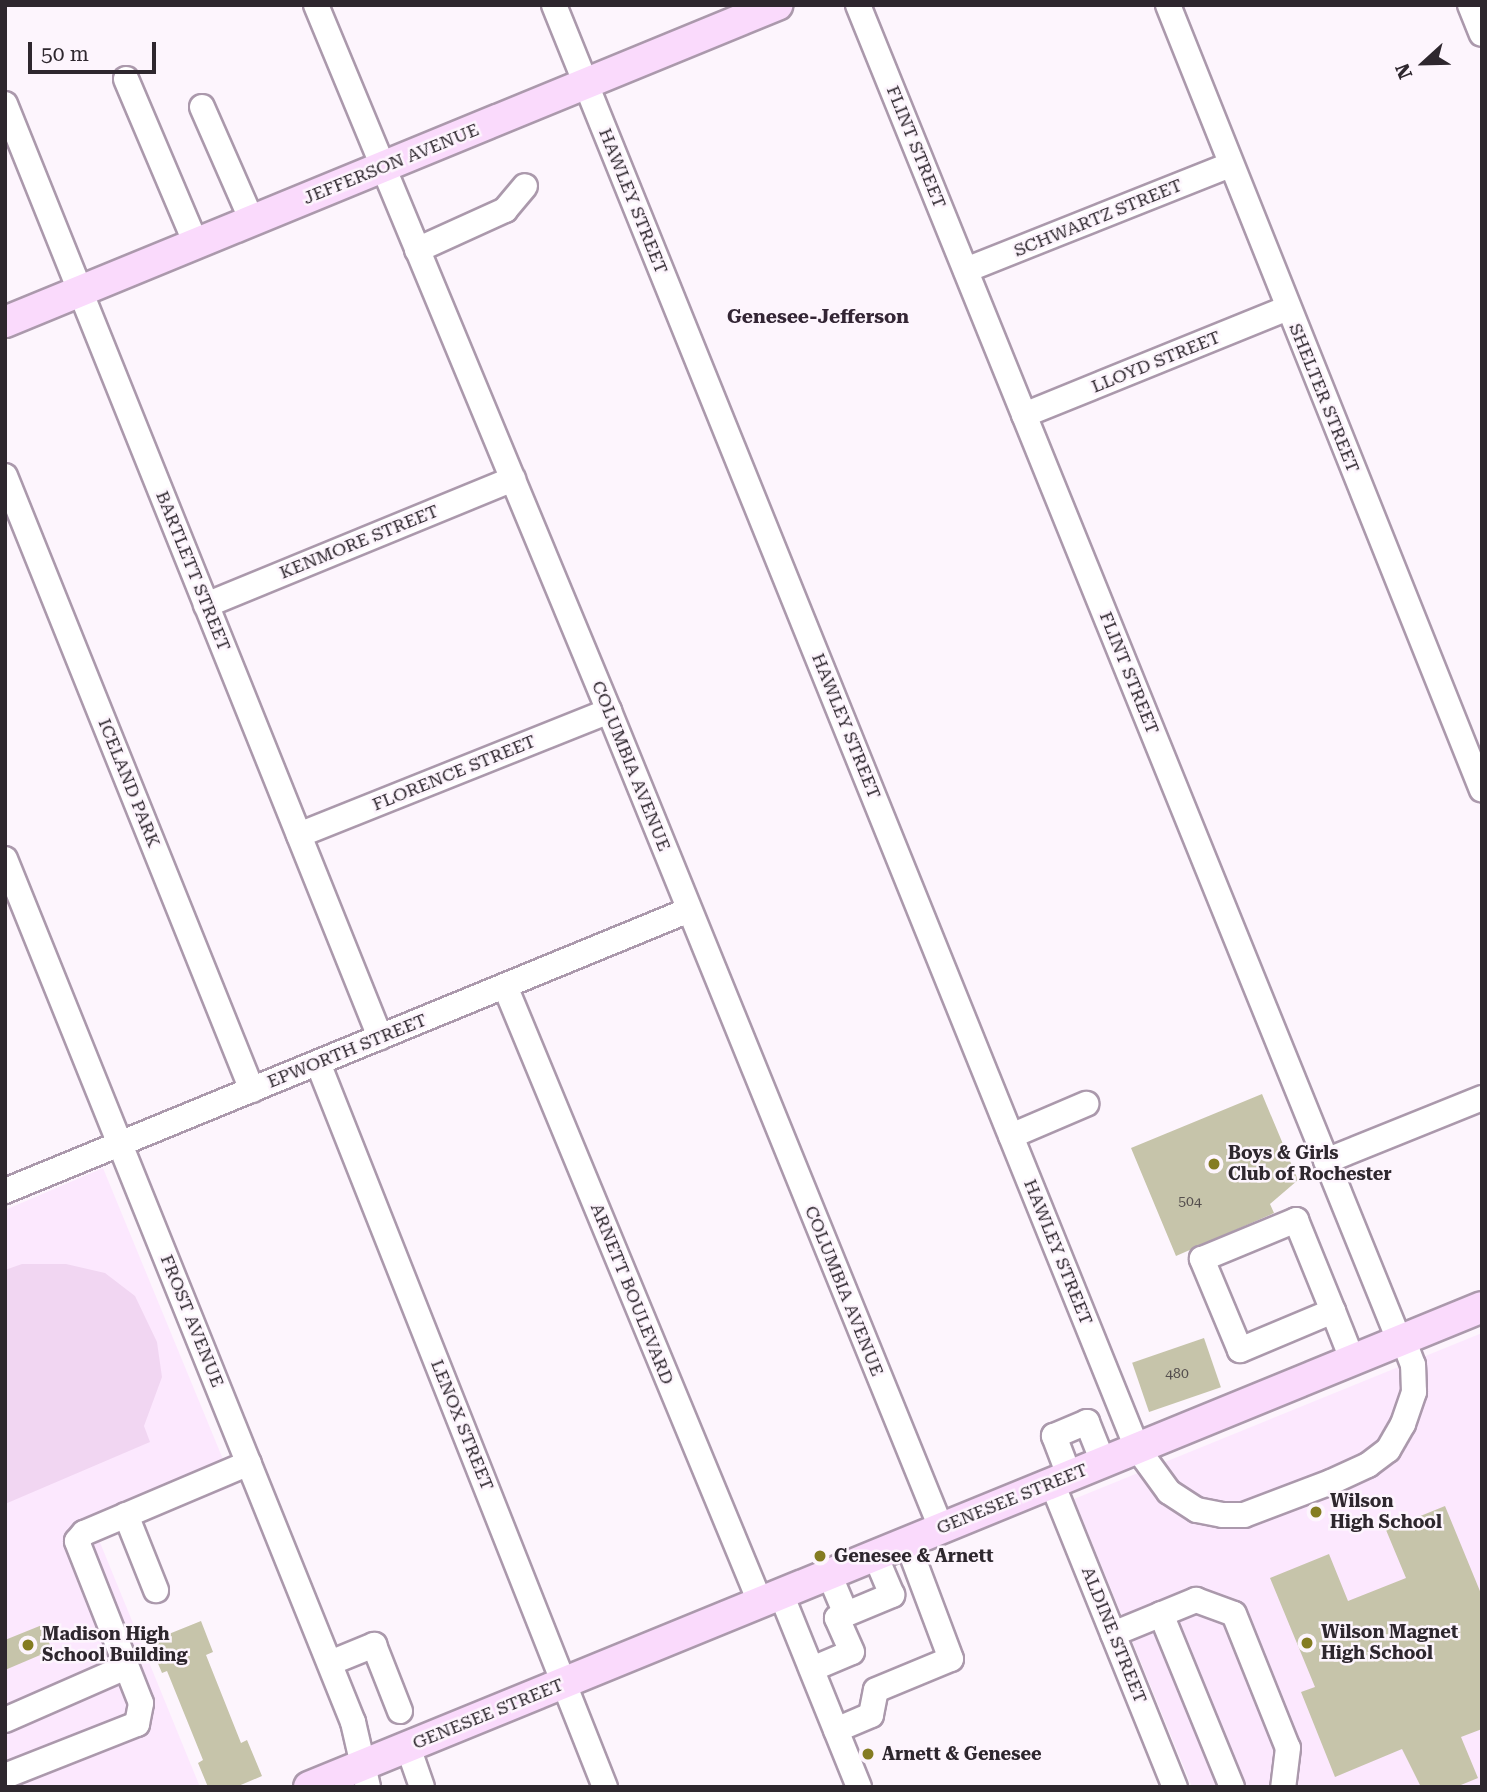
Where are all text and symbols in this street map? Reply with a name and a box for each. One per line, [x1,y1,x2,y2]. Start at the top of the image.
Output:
scale bar [32,28,159,72]
north arrow [1389,28,1459,98]
text: 50 m [41,42,89,66]
text: N [1391,60,1417,82]
street label: FLINT STREET [882,83,950,211]
street label: JEFFERSON AVENUE [300,119,482,209]
street label: HAWLEY STREET [594,125,672,277]
street label: SCHWARTZ STREET [1011,174,1185,262]
district label: Genesee-Jefferson [727,306,909,328]
street label: SHELTER STREET [1284,320,1364,476]
street label: LLOYD STREET [1088,326,1224,398]
street label: BARTLETT STREET [151,488,235,654]
street label: KENMORE STREET [276,500,442,584]
street label: FLINT STREET [1095,609,1163,737]
street label: HAWLEY STREET [807,650,885,802]
street label: COLUMBIA AVENUE [587,678,675,854]
street label: ICELAND PARK [93,715,165,851]
street label: FLORENCE STREET [369,730,539,816]
street label: EPWORTH STREET [264,1009,430,1093]
place label: Boys & Girls Club of Rochester [1228,1143,1392,1186]
marker: Boys & Girls Club of Rochester [1206,1156,1222,1172]
street label: HAWLEY STREET [1019,1176,1097,1328]
house number: 504 [1178,1193,1202,1209]
street label: ARNETT BOULEVARD [586,1200,678,1388]
street label: COLUMBIA AVENUE [800,1203,888,1379]
street label: FROST AVENUE [156,1252,228,1390]
street label: LENOX STREET [426,1356,498,1494]
house number: 480 [1165,1365,1189,1381]
street label: GENESEE STREET [933,1459,1091,1539]
place label: Wilson High School [1330,1491,1442,1534]
marker: Wilson High School [1308,1504,1324,1520]
place label: Genesee & Arnett [834,1545,994,1567]
marker: Genesee & Arnett [812,1548,828,1564]
street label: ALDINE STREET [1077,1564,1151,1706]
place label: Wilson Magnet High School [1321,1622,1458,1664]
place label: Madison High School Building [42,1624,188,1666]
marker: Wilson Magnet High School [1299,1635,1315,1651]
marker: Madison High School Building [20,1637,36,1653]
street label: GENESEE STREET [409,1674,567,1754]
place label: Arnett & Genesee [882,1743,1042,1765]
marker: Arnett & Genesee [860,1746,876,1762]

